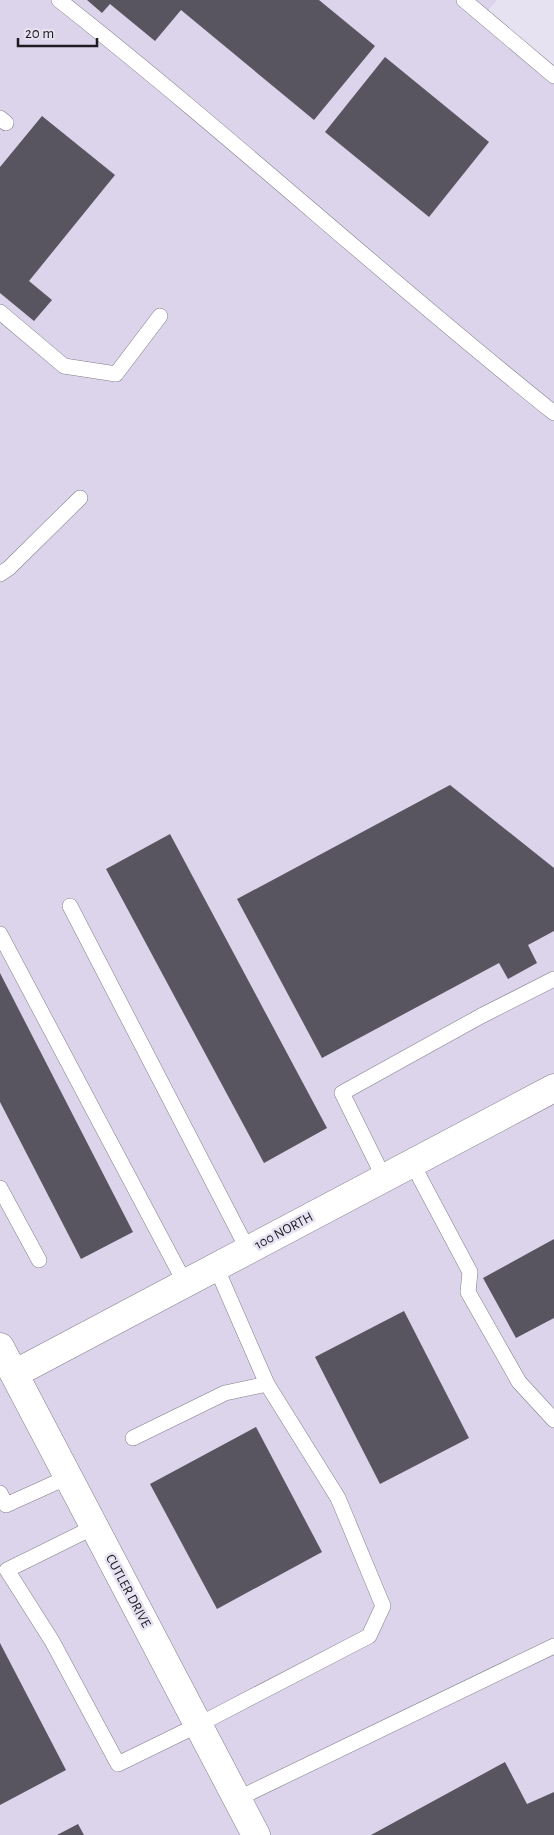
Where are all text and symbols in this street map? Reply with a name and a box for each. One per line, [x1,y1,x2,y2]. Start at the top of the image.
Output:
scale bar [18,15,96,47]
text: 20 m [25,26,54,41]
street label: 100 NORTH [253,1210,315,1252]
street label: CUTLER DRIVE [103,1552,153,1630]

